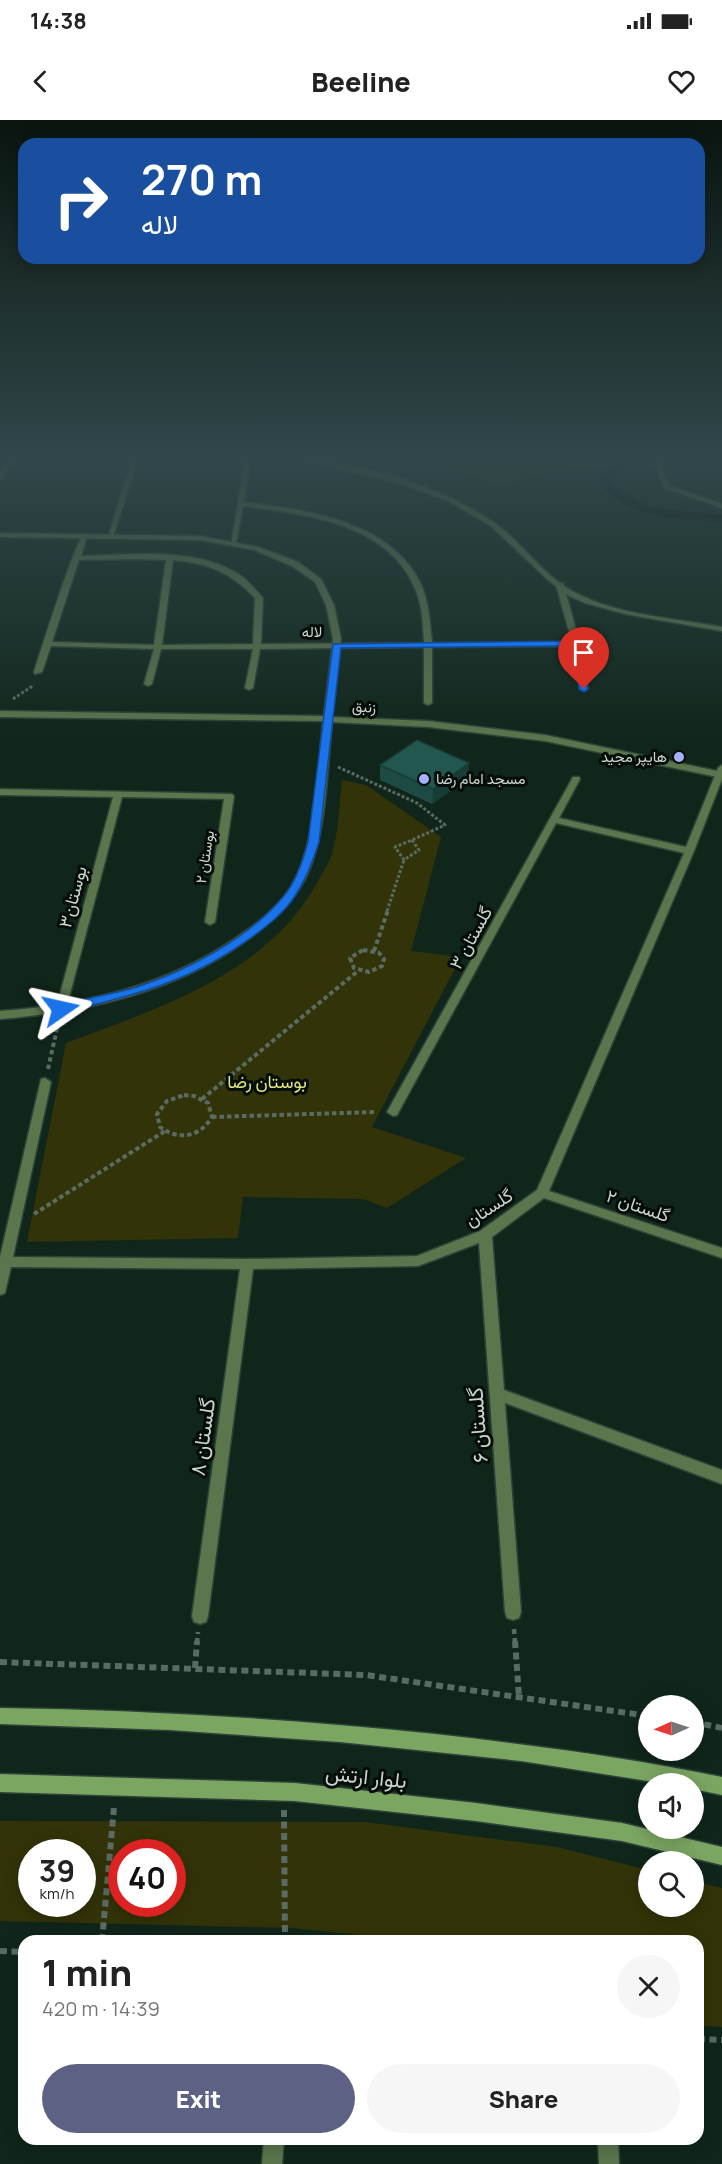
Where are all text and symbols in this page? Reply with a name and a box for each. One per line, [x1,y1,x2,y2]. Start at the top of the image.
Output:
text: 14:38 [30,6,87,36]
text: Beeline [311,63,411,100]
icon: back [24,65,57,98]
icon: heart [665,65,698,98]
text: 270 m [141,150,262,208]
icon: right [42,162,120,240]
text: لاله [141,205,178,242]
street label: لاله [302,621,322,642]
pin [558,627,609,689]
icon: arrive [567,636,600,669]
street label: زنبق [351,695,377,718]
place label: هایپر مجید [601,746,667,767]
marker: هایپر مجید [672,750,686,764]
place label: مسجد امام رضا [436,768,526,789]
marker: مسجد امام رضا [417,772,431,786]
street label: بوستان ۲ [190,829,219,885]
street label: بوستان۳ [52,863,92,930]
street label: گلستان ۳ [443,902,497,973]
position arrow [29,977,93,1041]
park label: بوستان رضا [227,1069,307,1093]
street label: گلستان [460,1183,517,1232]
street label: گلستان ۲ [603,1183,673,1227]
street label: گلستان ۶ [460,1386,494,1464]
street label: گلستان ۸ [183,1396,221,1477]
north arrow [638,1695,704,1761]
map controls [638,1695,704,1917]
street label: بلوار ارتش [324,1758,408,1794]
button: sound [638,1773,704,1839]
speed limit sign: 40 [108,1839,186,1917]
text: 39 [39,1850,75,1891]
button: search [638,1851,704,1917]
text: km/h [40,1883,74,1904]
text: 1 min [42,1948,132,1997]
button: close [617,1955,680,2018]
text: 420 m · 14:39 [42,1995,160,2022]
button: Exit [42,2064,355,2133]
button: Share [367,2064,680,2133]

